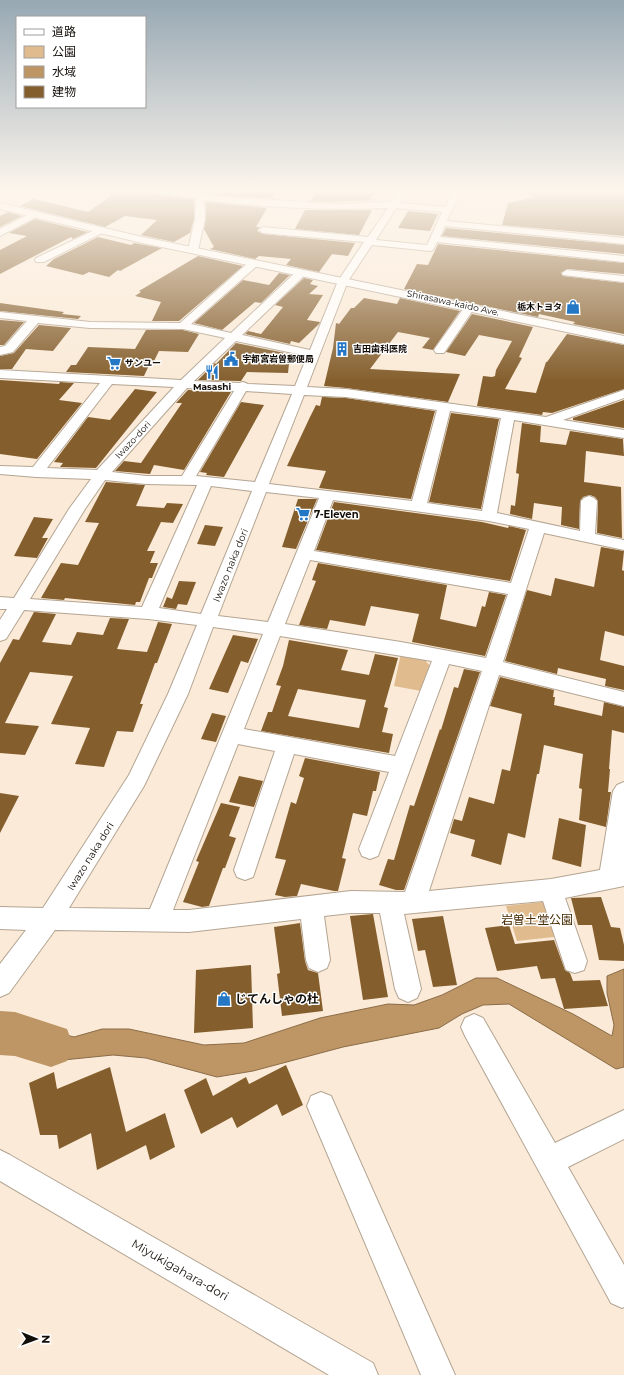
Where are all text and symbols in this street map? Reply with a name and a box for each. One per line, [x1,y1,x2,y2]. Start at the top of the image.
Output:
legend [16,16,146,108]
text: 道路 [52,24,76,39]
text: 公園 [52,44,76,59]
text: 水域 [52,64,76,79]
text: 建物 [52,84,76,99]
street label: Shirasawa-kaido Ave. [406,287,500,318]
shop icon: 栃木トヨタ [565,299,581,315]
place label: 栃木トヨタ [517,301,562,312]
building icon: 吉田歯科医院 [334,341,350,357]
place label: 吉田歯科医院 [353,343,407,354]
public building icon: 宇都宮岩曽郵便局 [223,351,239,367]
place label: 宇都宮岩曽郵便局 [242,353,314,364]
supermarket icon: サンユー [106,355,122,371]
place label: サンユー [125,357,161,368]
restaurant icon: Masashi [204,364,220,380]
place label: Masashi [193,381,231,392]
street label: Iwazo-dori [112,419,153,461]
supermarket icon: 7-Eleven [295,506,311,522]
place label: 7-Eleven [314,508,359,521]
street label: Iwazo naka dori [210,527,251,604]
street label: Iwazo naka dori [64,820,117,893]
park label: 岩曽土堂公園 [501,912,573,927]
shop icon: じてんしゃの杜 [216,991,232,1007]
place label: じてんしゃの杜 [235,991,319,1006]
street label: Miyukigahara-dori [129,1236,232,1304]
north arrow [16,1319,56,1359]
text: N [39,1335,53,1344]

